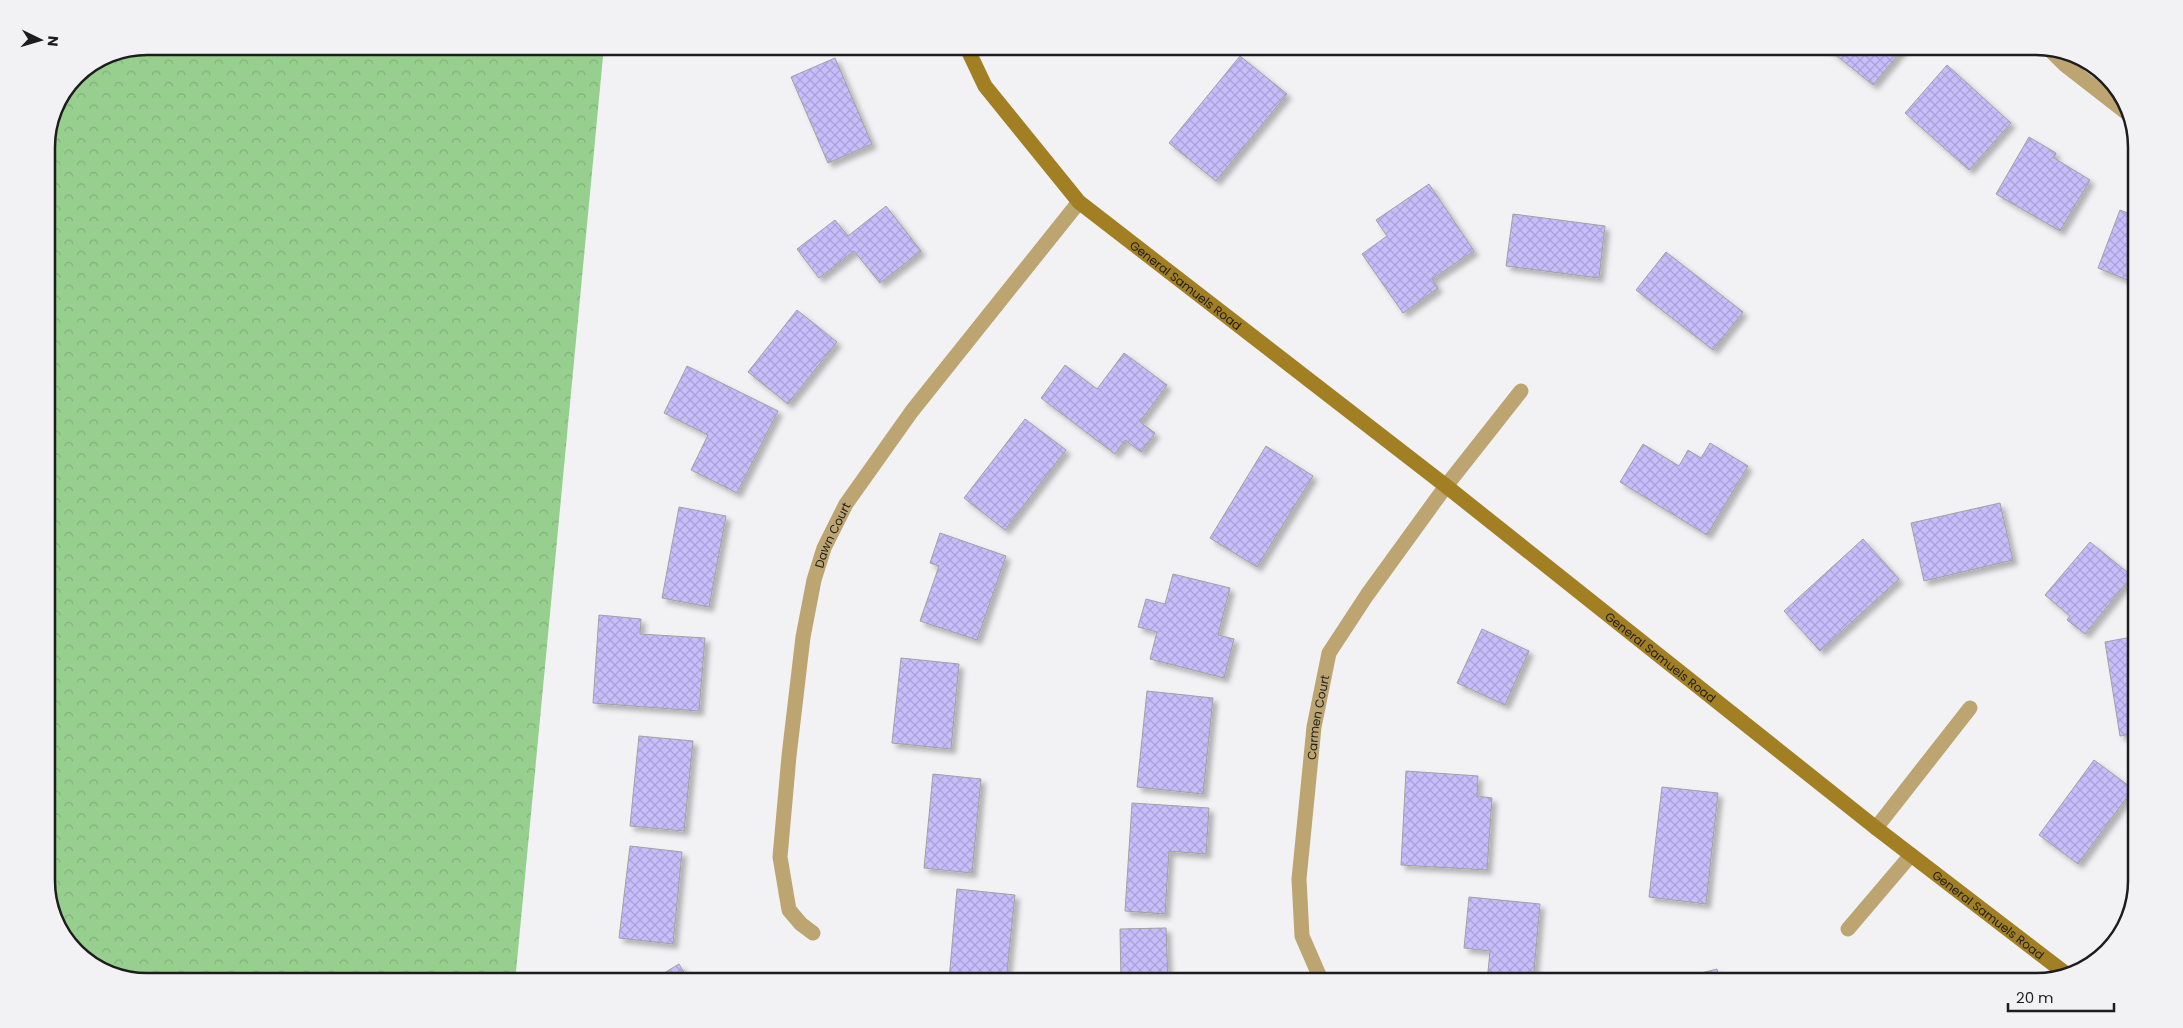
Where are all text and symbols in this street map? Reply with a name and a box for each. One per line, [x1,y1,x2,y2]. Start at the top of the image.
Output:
north arrow [15,15,65,65]
text: N [43,35,63,47]
street label: General Samuels Road [1127,236,1245,334]
street label: Dawn Court [810,499,854,570]
street label: General Samuels Road [1602,607,1720,706]
street label: Carmen Court [1302,673,1333,761]
street label: General Samuels Road [1929,866,2048,963]
scale bar [2008,980,2114,1012]
text: 20 m [2016,987,2054,1008]

